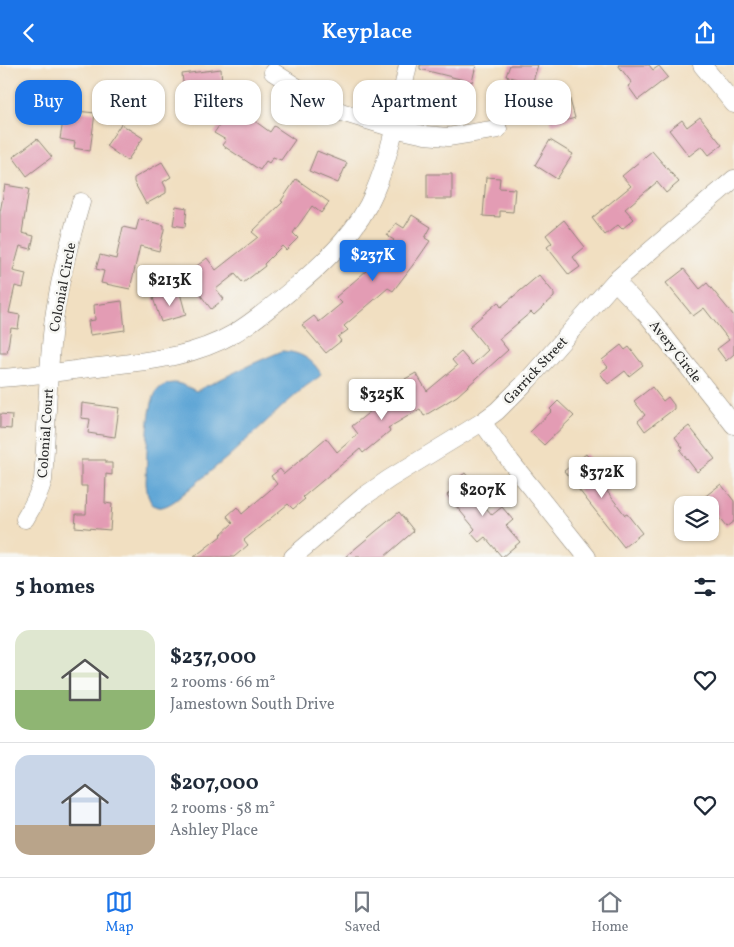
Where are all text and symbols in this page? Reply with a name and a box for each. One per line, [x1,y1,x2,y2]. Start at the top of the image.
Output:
text: Keyplace [322,17,412,48]
icon: back [15,19,43,47]
icon: share [691,19,719,47]
chip: Buy [15,80,82,125]
chip: Rent [92,80,165,125]
chip: Filters [175,80,261,125]
chip: New [271,80,343,125]
chip: Apartment [353,80,476,125]
chip: House [486,80,571,125]
pin: $237K [338,239,408,282]
street label: Colonial Circle [46,241,82,334]
text: $237K [351,245,395,267]
pin: $213K [135,265,205,307]
text: $213K [148,270,192,292]
street label: Avery Circle [644,317,706,387]
street label: Garrick Street [500,333,572,409]
pin: $325K [347,379,417,421]
text: $325K [360,384,404,406]
street label: Colonial Court [34,388,59,479]
pin: $372K [567,457,637,499]
text: $372K [580,462,624,484]
pin: $207K [448,475,518,517]
text: $207K [460,480,506,502]
map controls [674,496,719,541]
button: layers [674,496,719,541]
text: 5 homes [15,573,95,602]
icon: filters [691,573,719,601]
text: $237,000 [170,643,256,672]
icon: home [55,650,115,710]
icon: heart [691,666,719,694]
text: 2 rooms · 66 m² [170,672,276,694]
text: Jamestown South Drive [170,694,335,716]
text: $207,000 [170,769,259,798]
icon: home [55,775,115,835]
icon: heart [691,791,719,819]
text: 2 rooms · 58 m² [170,798,275,820]
text: Ashley Place [170,820,258,842]
tab: Map [105,888,134,937]
tab: Saved [344,888,381,937]
tab: Home [591,888,629,937]

